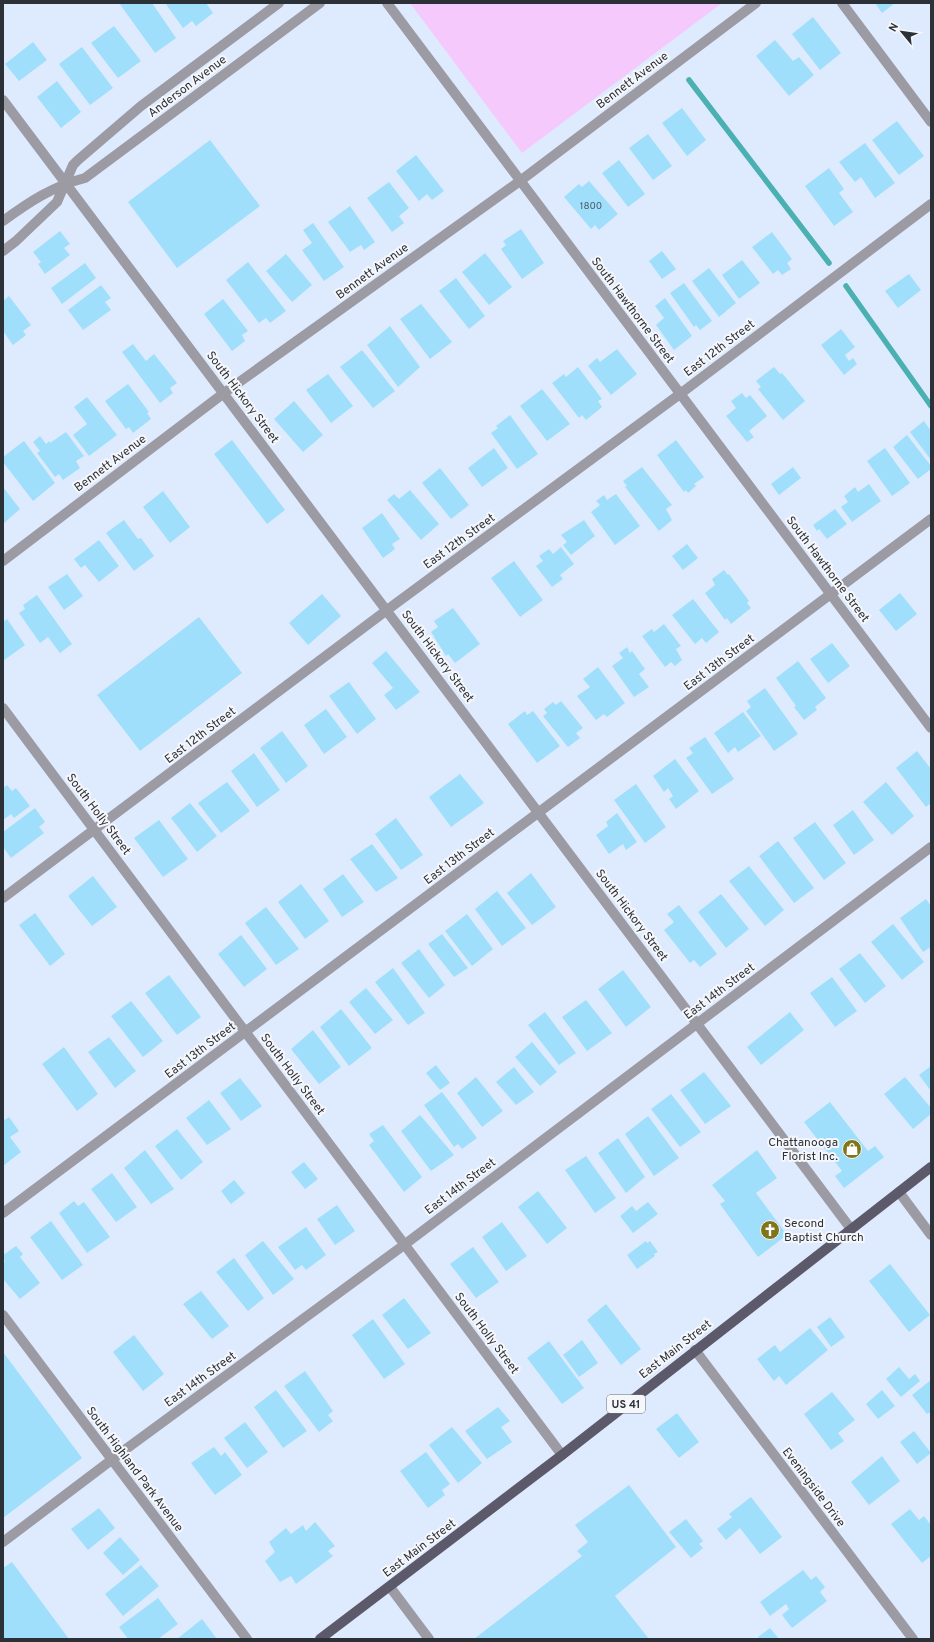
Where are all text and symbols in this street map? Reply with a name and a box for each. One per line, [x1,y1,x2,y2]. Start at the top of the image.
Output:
north arrow [882,12,922,52]
text: N [886,21,902,34]
street label: Bennett Avenue [593,49,672,113]
street label: Anderson Avenue [145,52,230,122]
house number: 1800 [580,200,602,213]
street label: Bennett Avenue [333,240,412,304]
street label: South Hawthorne Street [587,254,677,367]
street label: East 12th Street [681,317,758,381]
street label: South Hickory Street [202,348,282,447]
street label: Bennett Avenue [71,432,150,496]
street label: East 12th Street [420,510,499,573]
street label: South Hawthorne Street [782,513,872,626]
street label: South Hickory Street [397,607,477,706]
street label: East 13th Street [681,631,758,695]
street label: East 12th Street [162,704,239,768]
street label: South Holly Street [62,771,134,859]
street label: East 13th Street [421,825,498,889]
street label: South Hickory Street [591,866,671,965]
street label: East 14th Street [681,960,758,1024]
street label: East 13th Street [162,1019,239,1083]
street label: South Holly Street [256,1031,328,1119]
place label: Chattanooga Florist Inc. [768,1135,838,1165]
shop icon: Chattanooga Florist Inc. [841,1138,863,1160]
street label: East 14th Street [422,1155,499,1219]
place label: Second Baptist Church [784,1216,864,1246]
church icon: Second Baptist Church [759,1219,781,1241]
street label: South Holly Street [450,1290,522,1378]
street label: East Main Street [636,1317,715,1383]
street label: East 14th Street [162,1348,240,1411]
road number: US 41 [607,1395,645,1413]
street label: South Highland Park Avenue [82,1404,187,1535]
street label: Eveningside Drive [778,1445,848,1531]
street label: East Main Street [380,1516,459,1582]

